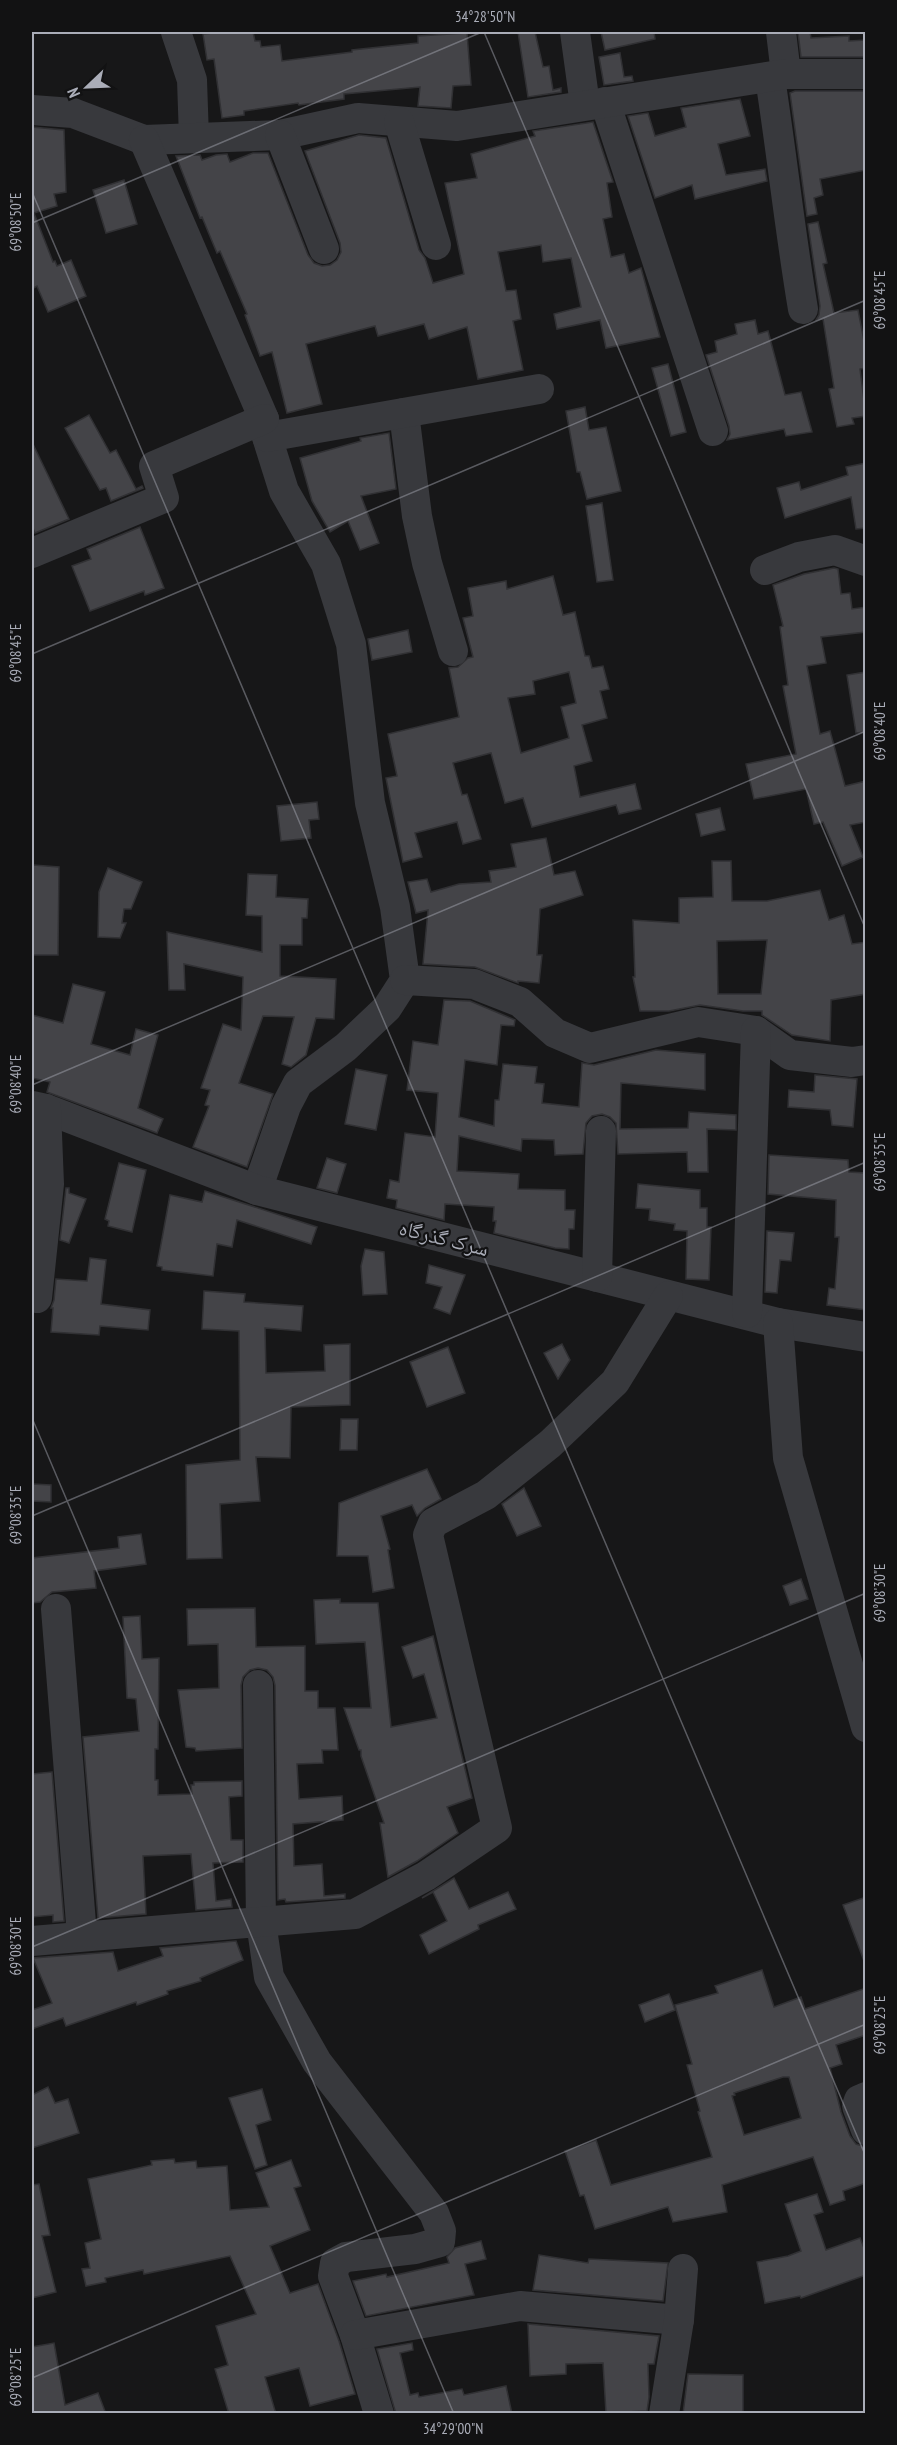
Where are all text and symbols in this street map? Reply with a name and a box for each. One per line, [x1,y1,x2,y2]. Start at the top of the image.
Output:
text: 34°28'50"N [455,7,515,26]
north arrow [57,57,117,117]
text: N [62,85,84,101]
text: 69°08'50"E [6,192,25,252]
text: 69°08'45"E [870,270,889,330]
text: 69°08'45"E [6,623,25,683]
text: 69°08'40"E [870,701,889,761]
text: 69°08'40"E [6,1054,25,1114]
text: 69°08'35"E [870,1132,889,1192]
street label: سرک گذرگاه [396,1214,492,1262]
text: 69°08'35"E [6,1485,25,1545]
text: 69°08'30"E [870,1563,889,1623]
text: 69°08'30"E [6,1916,25,1976]
text: 69°08'25"E [870,1995,889,2055]
text: 69°08'25"E [6,2347,25,2407]
text: 34°29'00"N [423,2419,483,2438]

